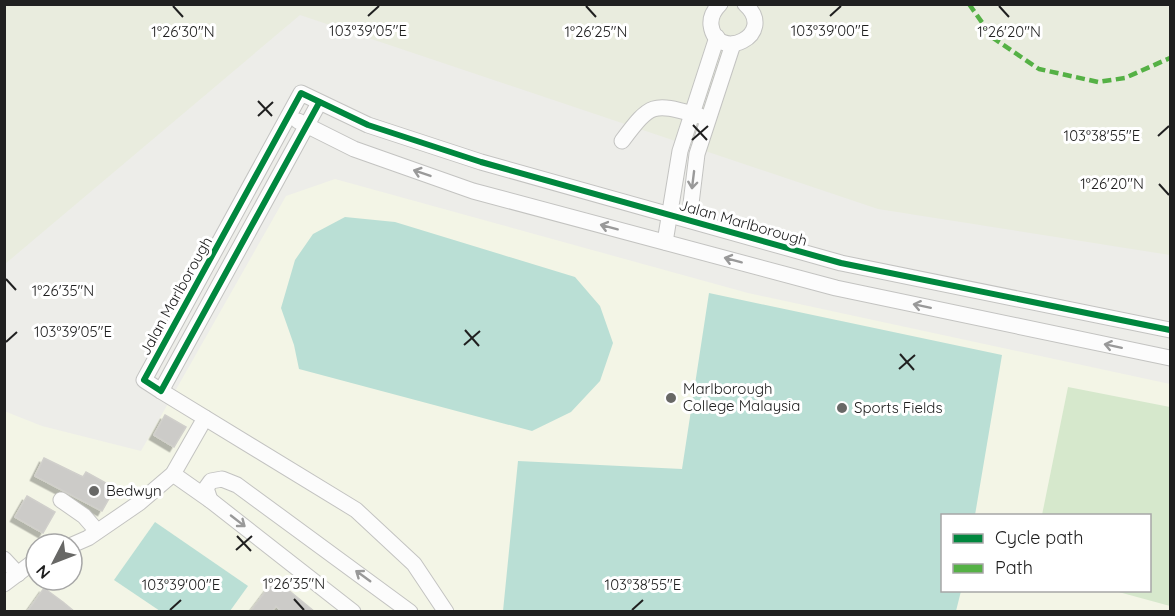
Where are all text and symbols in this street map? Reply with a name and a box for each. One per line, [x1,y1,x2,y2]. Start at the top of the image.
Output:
text: 103°39'05"E [329,21,407,40]
text: 103°39'00"E [791,21,869,40]
text: 1°26'30"N [151,22,215,41]
text: 1°26'25"N [565,22,627,41]
text: 1°26'20"N [977,22,1041,41]
text: 103°38'55"E [1064,126,1140,145]
one-way arrow [413,166,431,177]
one-way arrow [688,170,699,190]
text: 1°26'20"N [1080,174,1144,193]
street label: Jalan Marlborough [677,195,810,250]
one-way arrow [600,221,619,232]
street label: Jalan Marlborough [135,233,216,358]
one-way arrow [724,254,743,266]
text: 1°26'35"N [32,281,94,300]
one-way arrow [913,300,933,311]
text: 103°39'05"E [34,322,112,341]
one-way arrow [1104,340,1123,352]
place label: Marlborough College Malaysia [683,379,800,415]
marker: Marlborough College Malaysia [664,391,678,405]
place label: Sports Fields [854,398,942,417]
marker: Sports Fields [835,401,849,415]
place label: Bedwyn [106,481,162,500]
marker: Bedwyn [87,484,101,498]
legend [941,514,1151,592]
one-way arrow [229,515,245,528]
text: Cycle path [995,526,1083,549]
north arrow [24,532,84,592]
text: Path [995,556,1033,579]
text: N [31,561,54,583]
one-way arrow [355,570,371,582]
text: 1°26'35"N [263,574,325,593]
text: 103°39'00"E [142,575,220,594]
text: 103°38'55"E [605,575,681,594]

